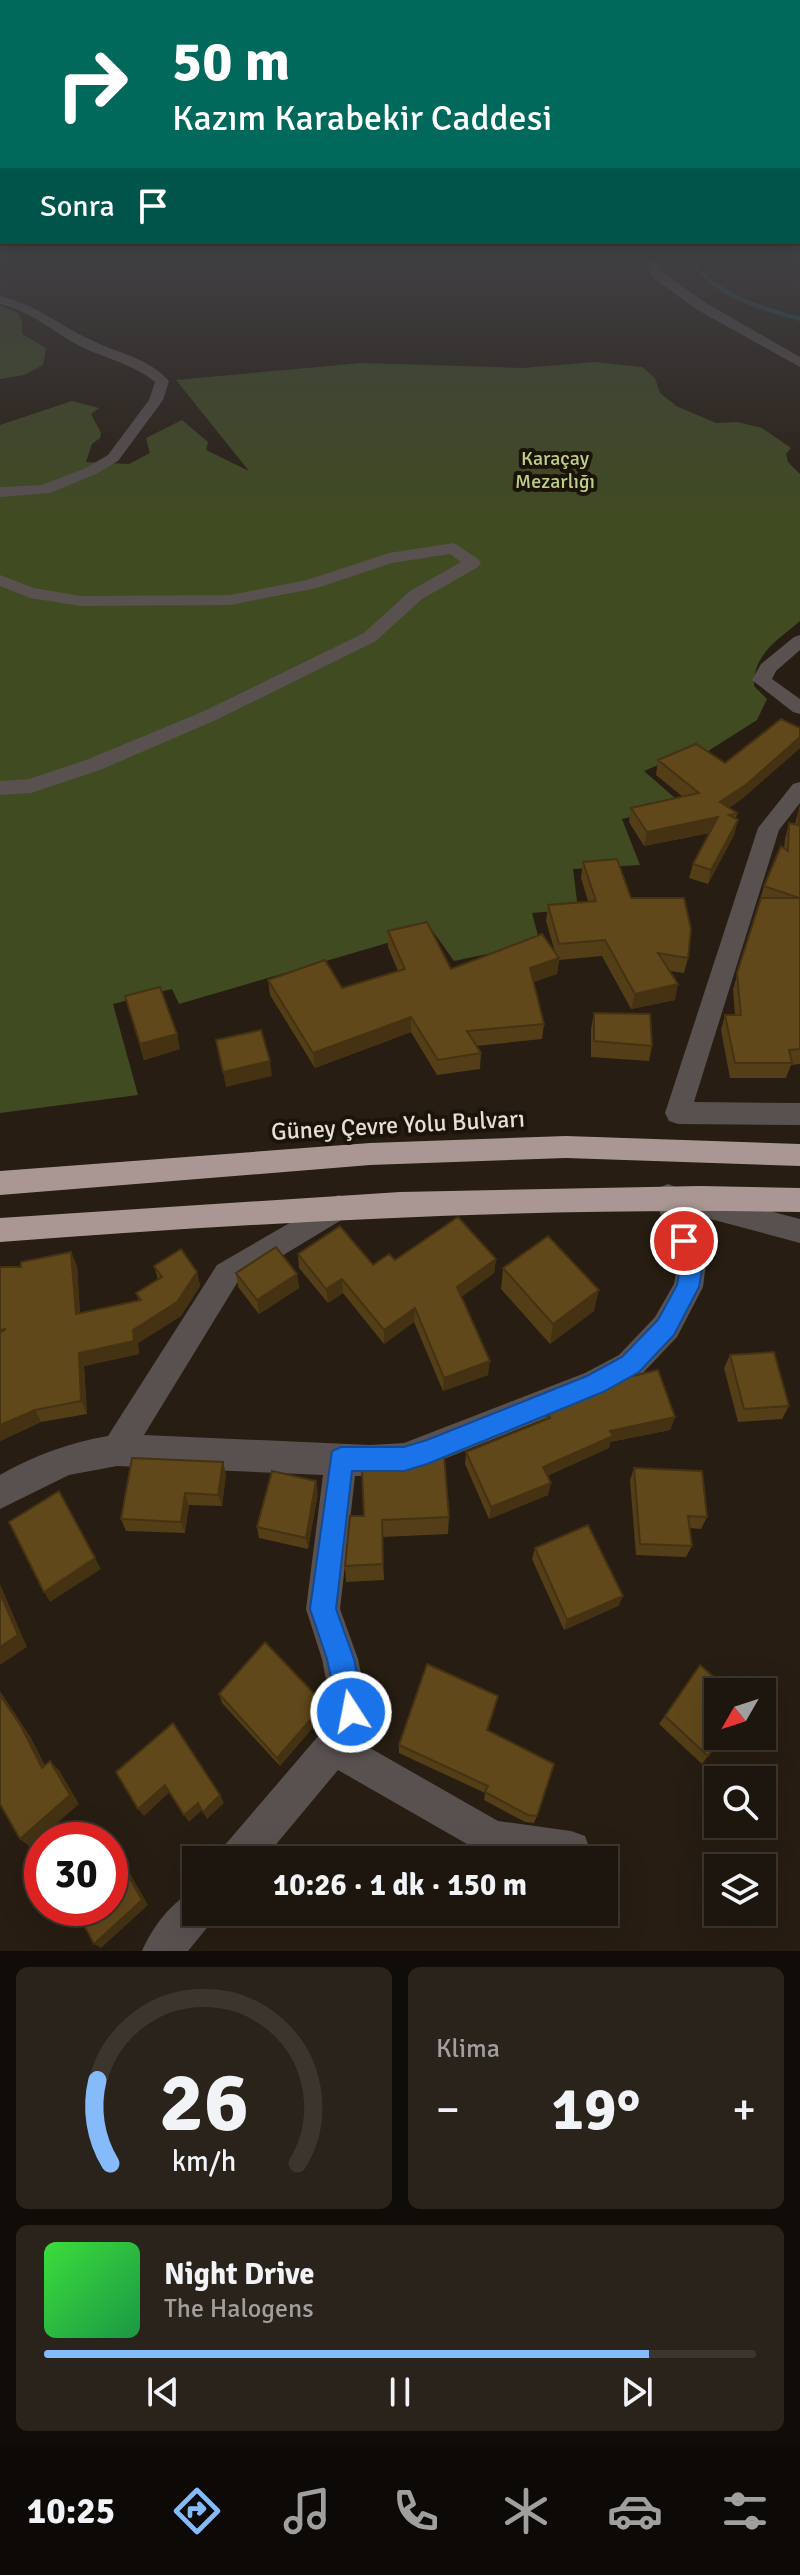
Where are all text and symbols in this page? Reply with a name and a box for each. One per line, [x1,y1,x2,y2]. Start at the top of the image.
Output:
text: 50 m [172,27,290,96]
icon: right [40,32,144,136]
text: Kazım Karabekir Caddesi [172,96,552,141]
icon: arrive [131,184,175,228]
text: Sonra [40,188,115,225]
park label: Karaçay Mezarlığı [515,446,595,494]
street label: Güney Çevre Yolu Bulvarı [270,1103,526,1147]
pin [650,1207,718,1275]
icon: arrive [662,1219,706,1263]
position arrow [309,1670,393,1754]
north arrow [704,1678,776,1750]
map controls [704,1678,776,1926]
button: search [704,1766,776,1838]
speed limit sign: 30 [24,1822,128,1926]
button: layers [704,1854,776,1926]
text: 10:26 · 1 dk · 150 m [273,1867,527,1904]
text: Klima [436,2033,500,2065]
text: 26 [159,2052,249,2154]
text: 19° [552,2073,640,2147]
text: − [436,2083,460,2137]
text: + [732,2083,756,2137]
text: km/h [172,2144,236,2179]
text: Night Drive [164,2256,314,2293]
text: The Halogens [164,2293,314,2325]
icon: previous [141,2370,185,2414]
icon: pause [378,2370,422,2414]
icon: next [615,2370,659,2414]
icon: directions [169,2483,225,2539]
icon: music [279,2483,335,2539]
icon: phone [388,2483,444,2539]
icon: climate [498,2483,554,2539]
icon: car [607,2483,663,2539]
icon: filters [717,2483,773,2539]
text: 10:25 [27,2489,115,2534]

